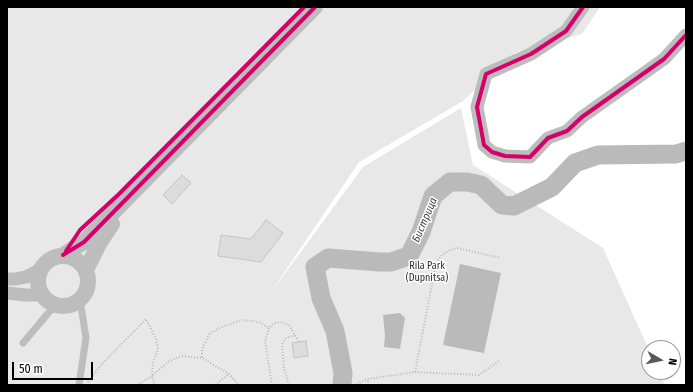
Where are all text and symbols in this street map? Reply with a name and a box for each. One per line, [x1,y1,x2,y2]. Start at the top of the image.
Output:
water label: Бистрица [410,196,440,244]
park label: Rila Park (Dupnitsa) [406,260,448,284]
north arrow [641,340,681,380]
scale bar [14,354,95,380]
text: N [665,358,679,366]
text: 50 m [19,362,43,376]

